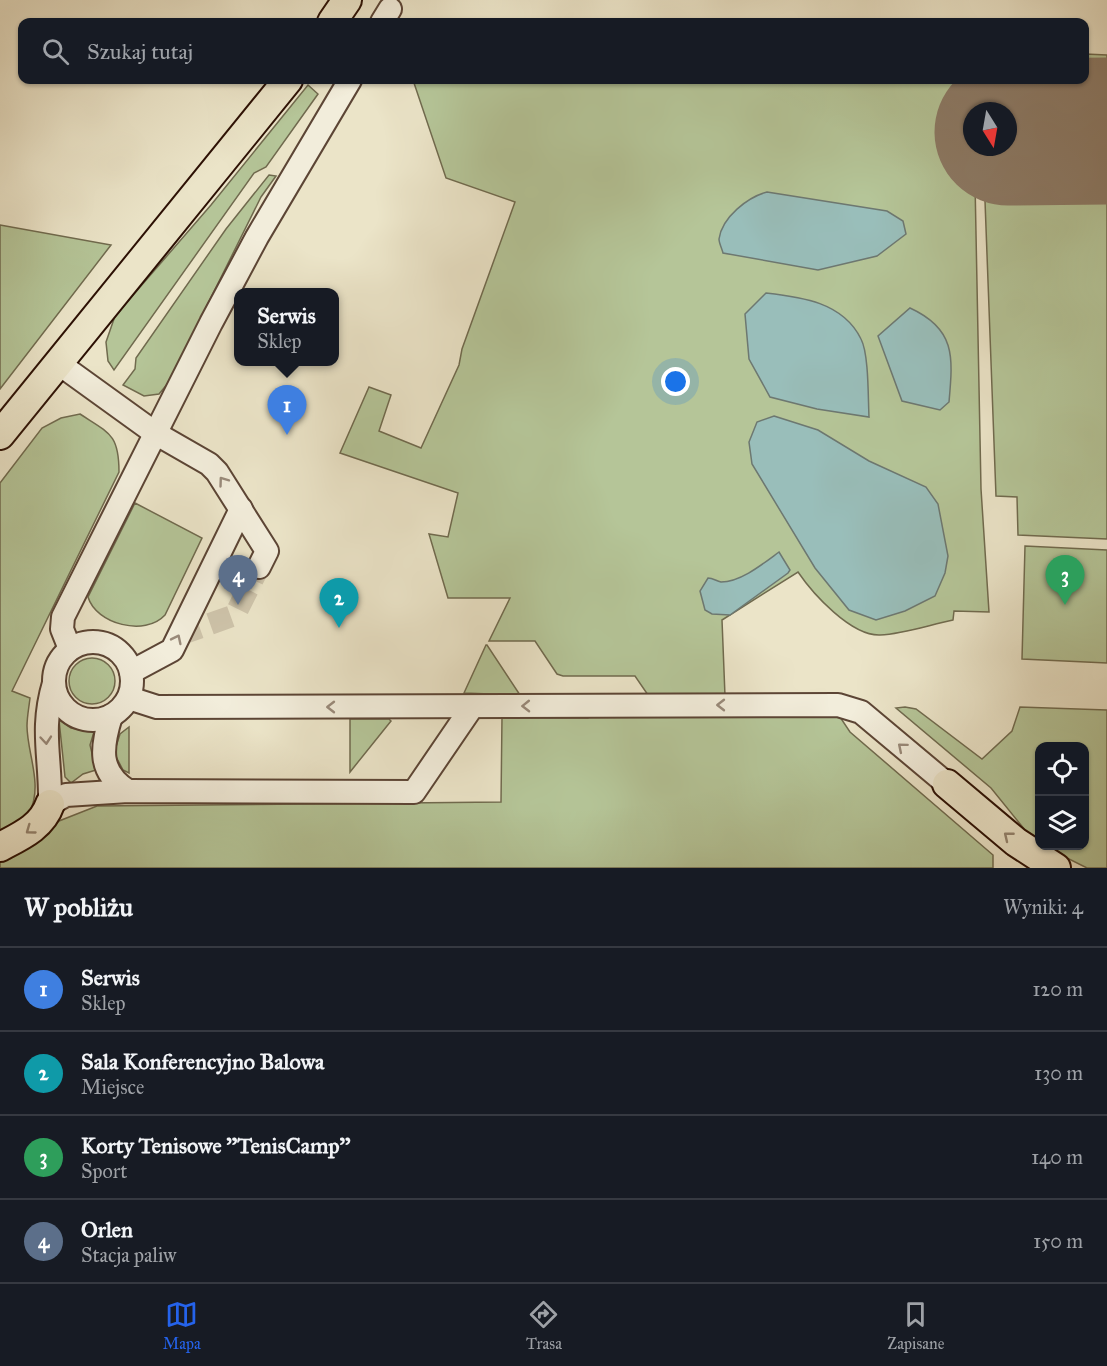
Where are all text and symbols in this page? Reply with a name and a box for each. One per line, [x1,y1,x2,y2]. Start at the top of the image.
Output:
search box [18,18,1089,84]
icon: search [39,35,72,68]
text: Szukaj tutaj [87,38,193,65]
north arrow [963,102,1017,156]
popup [234,288,339,366]
text: Serwis [257,302,316,329]
text: Sklep [257,329,302,353]
your location [661,367,690,396]
pin: 1 [268,386,306,435]
one-way arrow [220,476,231,487]
pin: 4 [218,556,258,605]
pin: 3 [1046,556,1084,605]
pin: 2 [320,578,358,628]
one-way arrow [170,634,182,645]
one-way arrow [522,699,531,712]
one-way arrow [717,699,726,711]
one-way arrow [327,701,336,713]
one-way arrow [39,736,52,745]
map controls [1035,742,1089,850]
button: locate [1035,742,1089,796]
one-way arrow [898,743,909,754]
button: layers [1035,796,1089,850]
one-way arrow [25,823,36,834]
one-way arrow [1003,832,1014,843]
text: W pobliżu [24,891,133,923]
text: Wyniki: 4 [1003,895,1083,919]
text: Serwis [81,964,140,991]
text: 1 [40,977,47,1001]
text: 120 m [1032,977,1083,1001]
text: Sklep [81,991,125,1015]
text: Sala Konferencyjno Balowa [81,1048,324,1075]
text: 2 [39,1061,48,1085]
text: 130 m [1034,1061,1083,1085]
text: Miejsce [81,1075,144,1099]
text: Korty Tenisowe ''TenisCamp'' [81,1132,351,1159]
text: 3 [40,1145,48,1169]
text: 140 m [1031,1145,1083,1169]
text: Sport [81,1159,127,1183]
text: Orlen [81,1216,133,1243]
text: 4 [38,1229,49,1253]
text: 150 m [1033,1229,1083,1253]
text: Stacja paliw [81,1243,176,1267]
tab: Mapa [163,1298,201,1353]
tab: Trasa [526,1298,562,1353]
tab: Zapisane [887,1298,944,1353]

